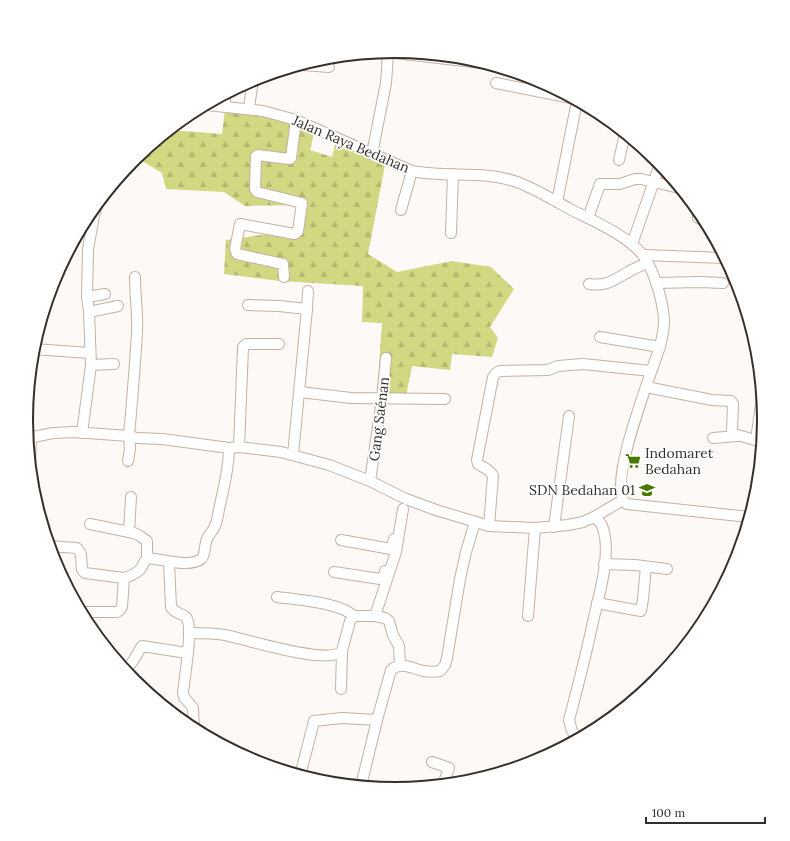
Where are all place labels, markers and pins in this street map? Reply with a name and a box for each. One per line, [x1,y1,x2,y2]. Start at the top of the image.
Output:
place label: Indomaret Bedahan [645,444,714,478]
supermarket icon: Indomaret Bedahan [624,452,642,470]
place label: SDN Bedahan 01 [529,481,635,499]
school or university icon: SDN Bedahan 01 [638,481,656,499]

